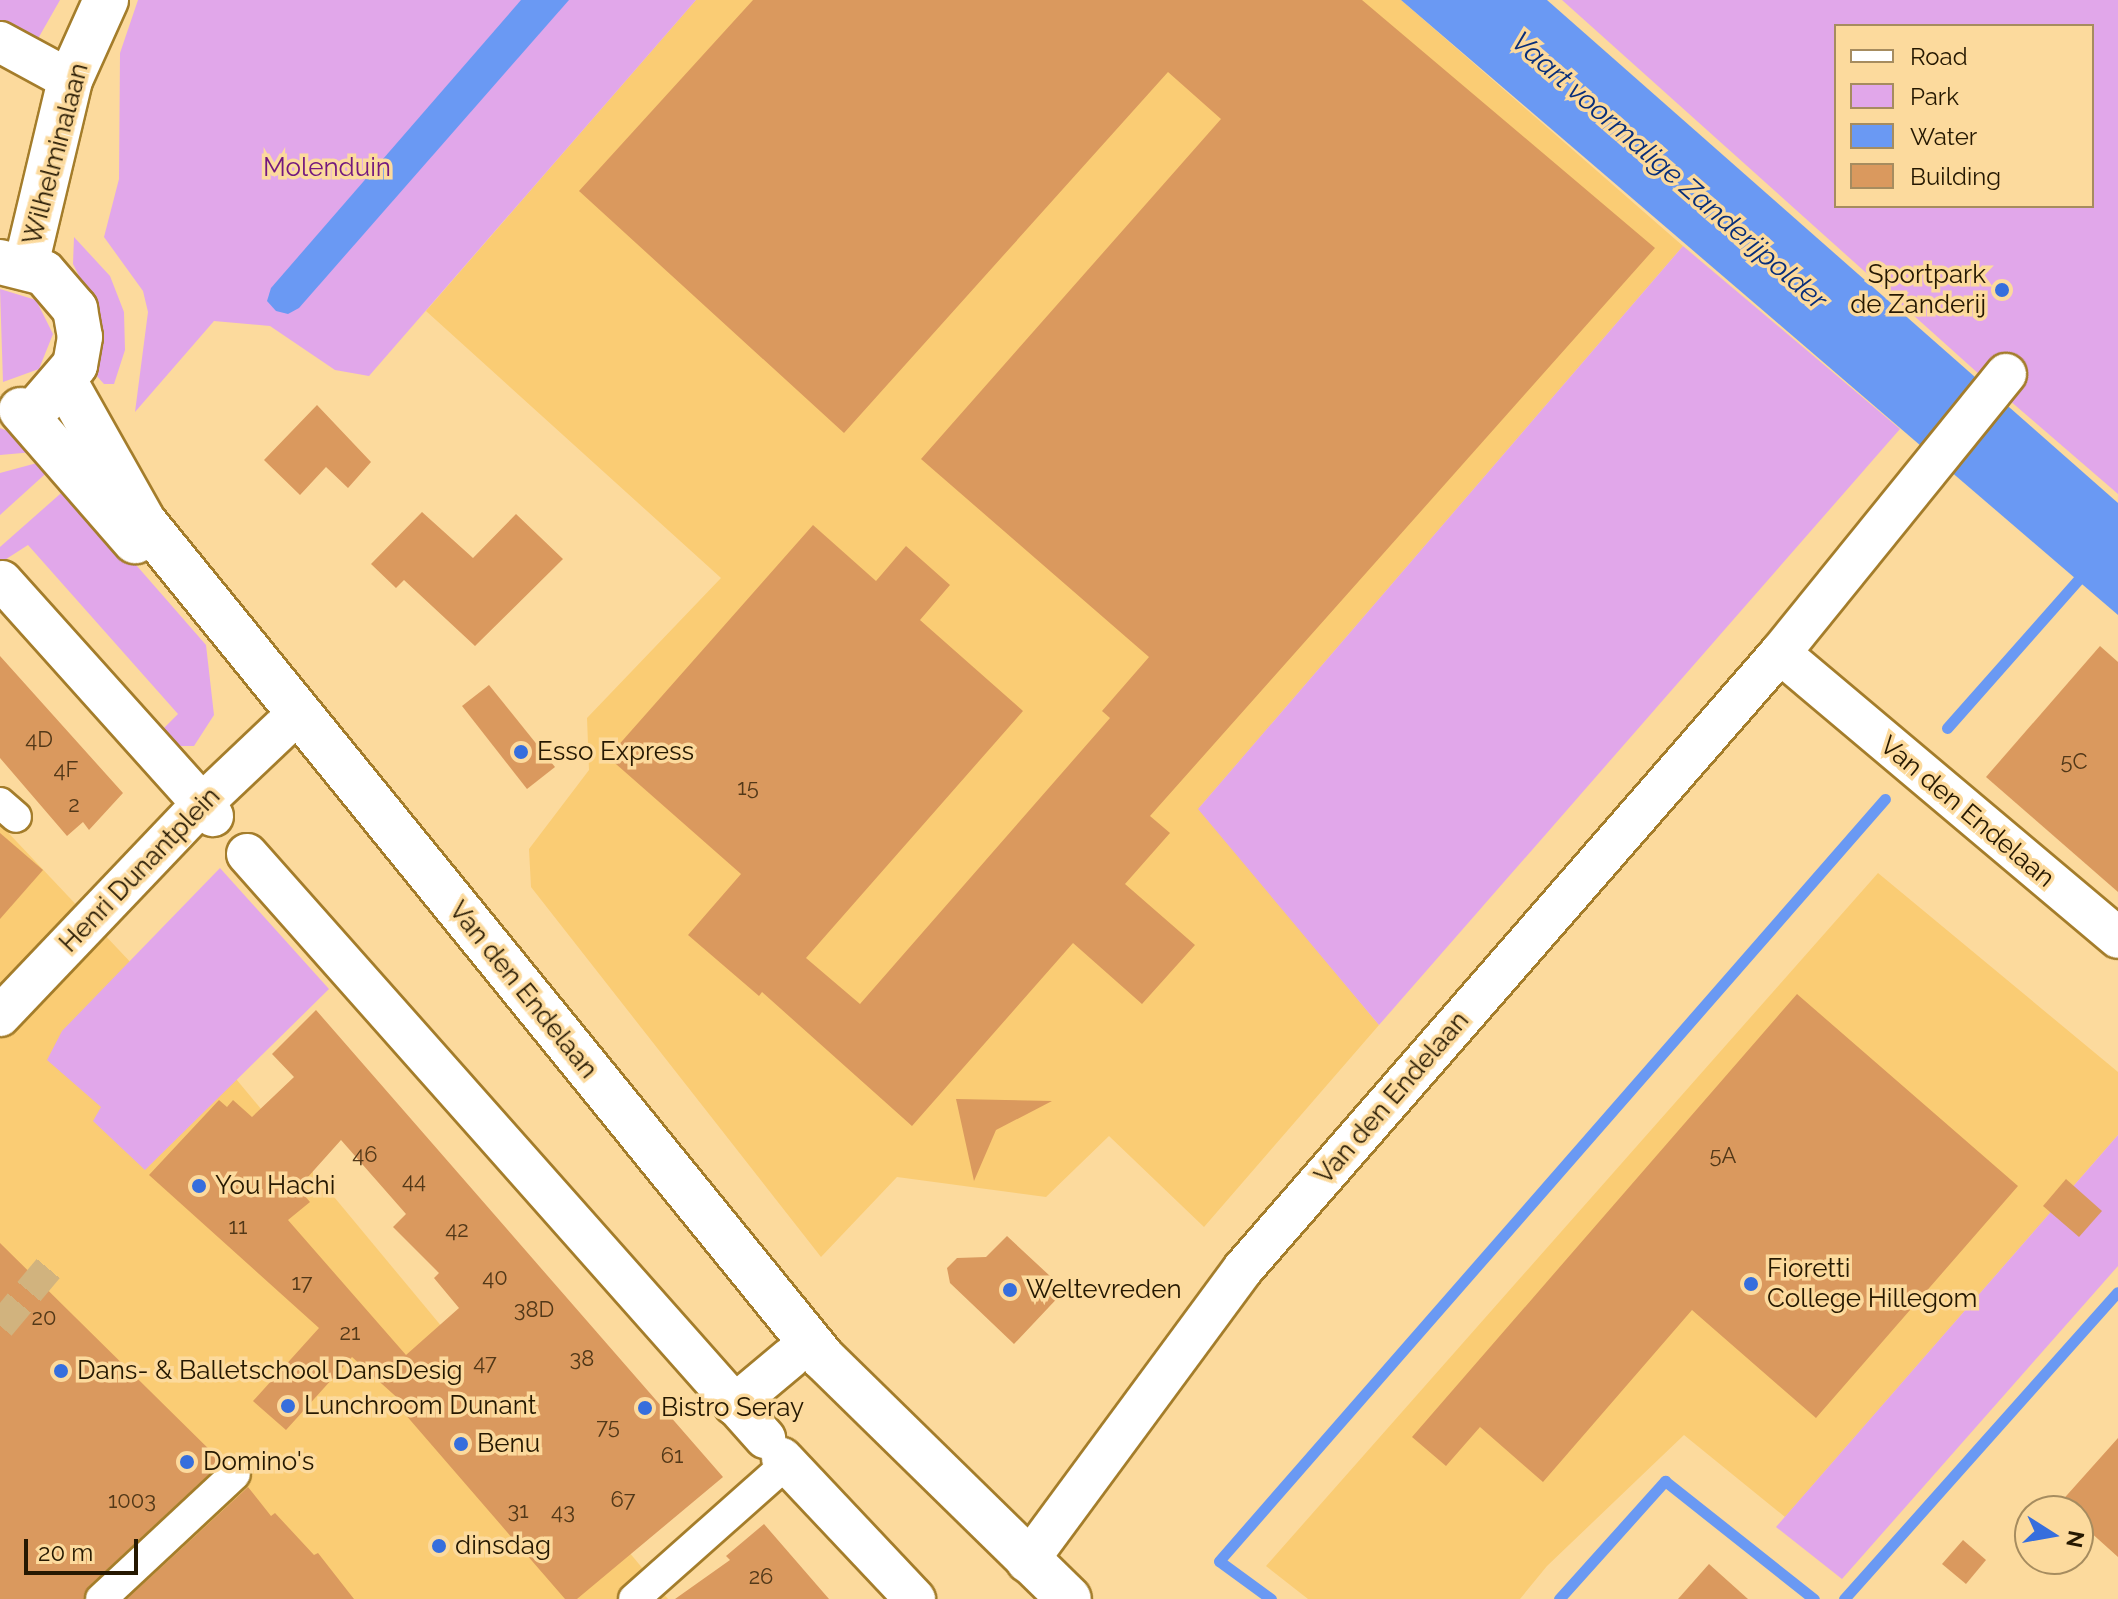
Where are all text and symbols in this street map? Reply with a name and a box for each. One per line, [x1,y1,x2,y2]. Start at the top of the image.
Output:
legend [1834,24,2094,208]
water label: Vaart voormalige Zanderijpolder [1504,25,1834,317]
text: Road [1910,42,1968,71]
street label: Wilhelminalaan [17,60,95,248]
text: Park [1910,82,1959,111]
text: Water [1910,122,1977,151]
park label: Molenduin [263,152,391,184]
text: Building [1910,162,2001,191]
place label: Sportpark de Zanderij [1850,259,1986,320]
marker: Sportpark de Zanderij [1993,281,2011,299]
house number: 4D [25,727,53,753]
street label: Van den Endelaan [1873,730,2061,894]
place label: Esso Express [537,736,694,768]
marker: Esso Express [512,743,530,761]
house number: 5C [2060,749,2088,775]
house number: 4F [54,757,78,783]
house number: 15 [737,775,759,801]
street label: Henri Dunantplein [53,781,227,959]
house number: 2 [68,792,80,818]
street label: Van den Endelaan [442,895,604,1085]
street label: Van den Endelaan [1309,1005,1475,1191]
house number: 46 [352,1142,378,1168]
house number: 5A [1710,1143,1736,1169]
house number: 44 [402,1168,426,1194]
place label: You Hachi [215,1170,335,1202]
marker: You Hachi [190,1177,208,1195]
house number: 11 [229,1214,247,1240]
house number: 42 [445,1217,469,1243]
place label: Fioretti College Hillegom [1767,1253,1977,1314]
house number: 40 [482,1265,508,1291]
house number: 17 [291,1270,313,1296]
place label: Weltevreden [1026,1274,1182,1306]
marker: Fioretti College Hillegom [1742,1275,1760,1293]
marker: Weltevreden [1001,1281,1019,1299]
house number: 38D [514,1297,554,1323]
house number: 20 [32,1305,56,1331]
house number: 21 [340,1320,360,1346]
house number: 38 [570,1346,594,1372]
house number: 47 [473,1350,497,1376]
place label: Dans- & Balletschool DansDesig [77,1355,463,1387]
marker: Dans- & Balletschool DansDesig [52,1362,70,1380]
place label: Lunchroom Dunant [304,1390,536,1422]
place label: Bistro Seray [661,1392,804,1424]
marker: Lunchroom Dunant [279,1397,297,1415]
marker: Bistro Seray [636,1399,654,1417]
house number: 75 [596,1414,620,1440]
place label: Benu [477,1428,540,1460]
marker: Benu [452,1435,470,1453]
house number: 61 [661,1443,683,1469]
place label: Domino's [203,1446,314,1478]
marker: Domino's [178,1453,196,1471]
house number: 67 [610,1487,636,1513]
house number: 1003 [108,1488,156,1514]
north arrow [2014,1495,2094,1575]
house number: 31 [507,1498,529,1524]
house number: 43 [551,1499,575,1525]
scale bar [28,1523,142,1573]
text: N [2061,1528,2090,1550]
place label: dinsdag [455,1530,551,1562]
marker: dinsdag [430,1537,448,1555]
text: 20 m [38,1538,93,1567]
house number: 26 [749,1564,773,1590]

